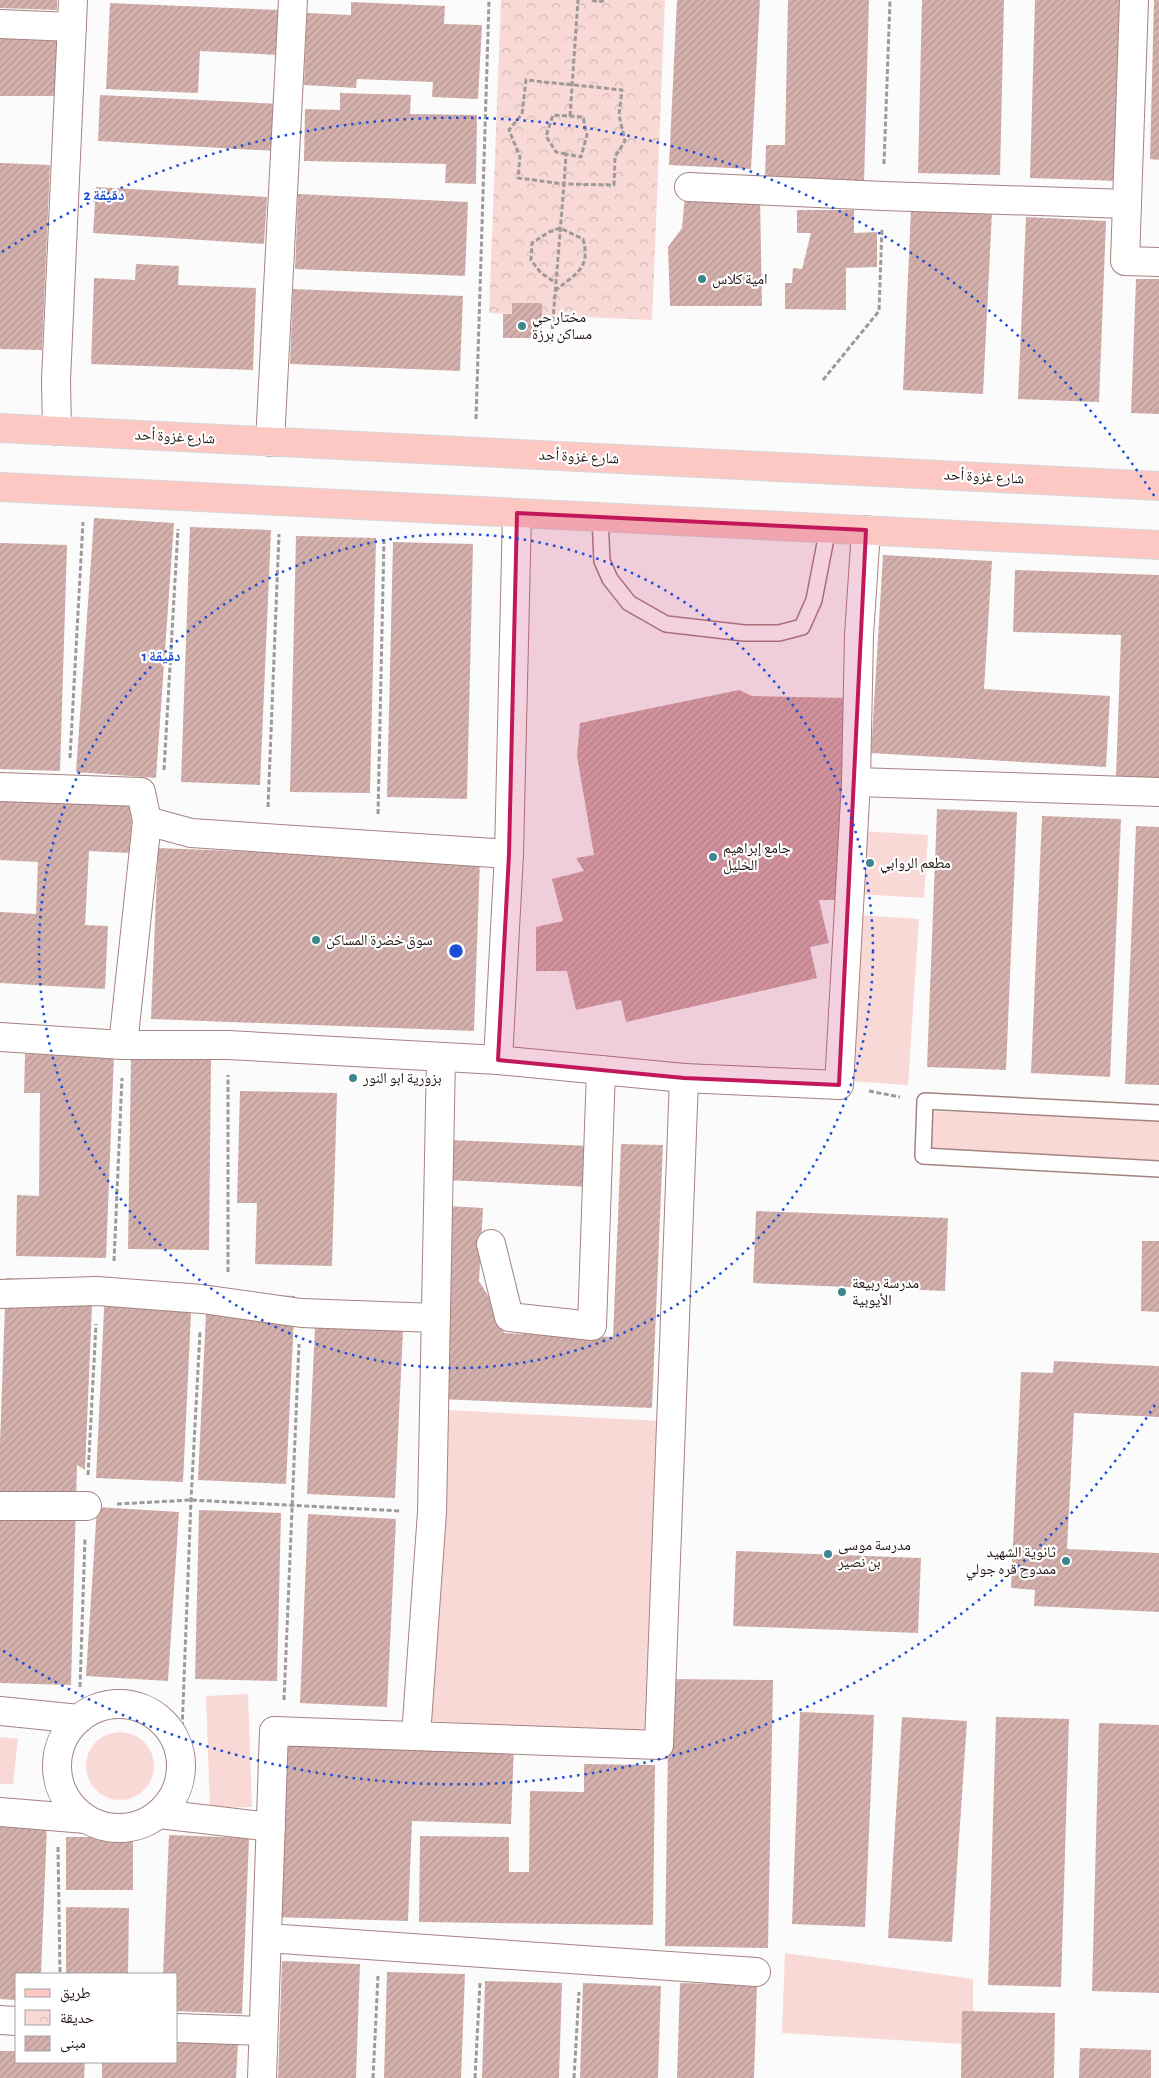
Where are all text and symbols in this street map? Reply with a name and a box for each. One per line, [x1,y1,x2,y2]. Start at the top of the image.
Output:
text: 2 دقيقة [84,188,124,203]
place label: امية كلاس [712,272,768,289]
marker: امية كلاس [696,273,708,285]
place label: مختار حي مساكن برزة [532,310,592,344]
marker: مختار حي مساكن برزة [516,320,528,332]
street label: شارع غزوة أحد [134,426,216,449]
street label: شارع غزوة أحد [538,446,620,469]
street label: شارع غزوة أحد [943,466,1025,489]
text: 1 دقيقة [141,649,181,664]
place label: جامع إبراهيم الخليل [723,841,792,875]
marker: جامع إبراهيم الخليل [707,851,719,863]
place label: مطعم الروابي [880,856,951,874]
marker: مطعم الروابي [864,857,876,869]
place label: سوق خضرة المساكن [326,933,433,950]
marker: سوق خضرة المساكن [310,934,322,946]
centre of rings [447,942,465,960]
place label: بزورية ابو النور [362,1071,442,1087]
marker: بزورية ابو النور [347,1072,359,1084]
place label: مدرسة ربيعة الأيوبية [852,1276,919,1309]
marker: مدرسة ربيعة الأيوبية [836,1286,848,1298]
place label: مدرسة موسى بن نصير [837,1538,911,1572]
place label: ثانوية الشهيد ممدوح قره جولي [966,1545,1056,1580]
marker: مدرسة موسى بن نصير [822,1548,834,1560]
marker: ثانوية الشهيد ممدوح قره جولي [1060,1555,1072,1567]
legend [15,1973,178,2063]
text: طريق [60,1986,91,2003]
text: حديقة [60,2011,95,2026]
text: مبنى [60,2036,86,2053]

